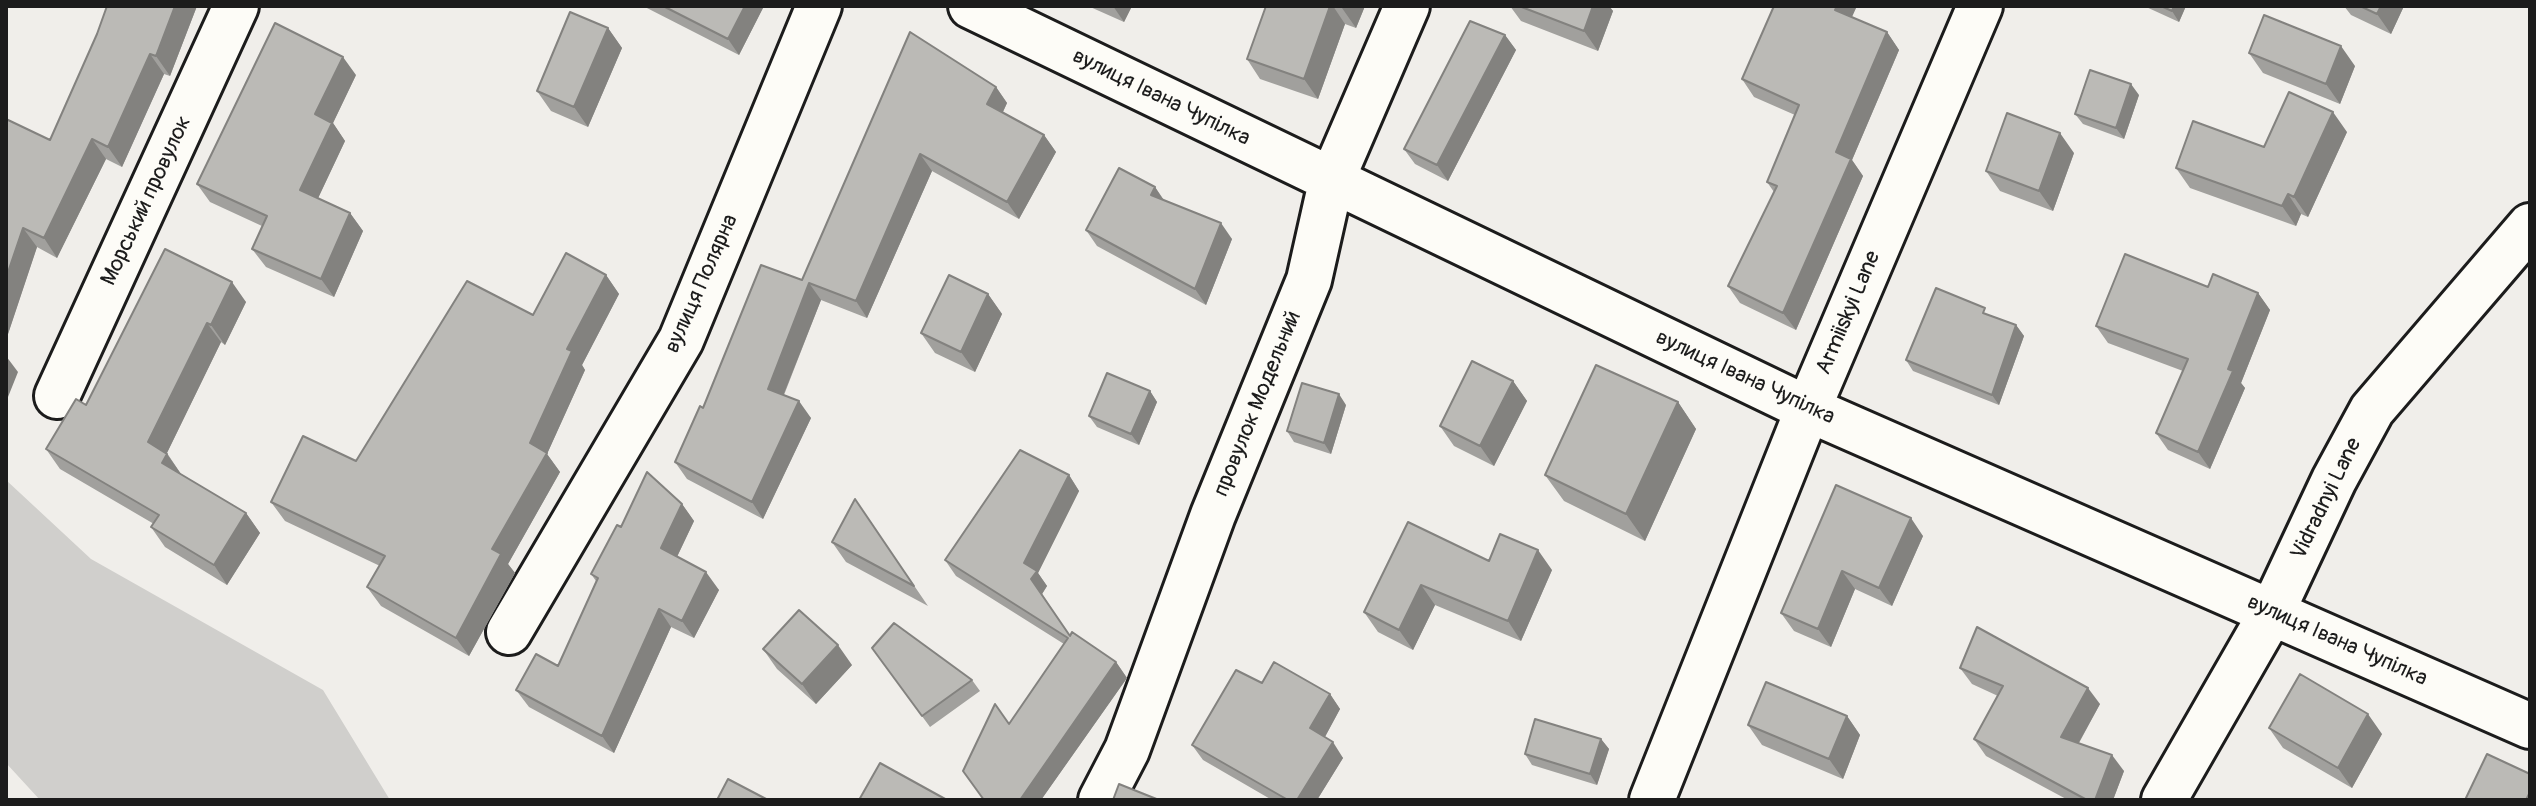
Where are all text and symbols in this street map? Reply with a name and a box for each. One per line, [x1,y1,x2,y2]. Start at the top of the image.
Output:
street label: вулиця Івана Чупілка [1068,43,1254,153]
street label: Морський провулок [96,112,198,290]
street label: вулиця Полярна [660,211,744,357]
street label: Armiiskyi Lane [1811,247,1887,379]
street label: провулок Модельний [1209,307,1307,501]
street label: вулиця Івана Чупілка [1651,325,1839,431]
street label: Vidradnyi Lane [2286,434,2368,564]
street label: вулиця Івана Чупілка [2243,589,2431,693]

